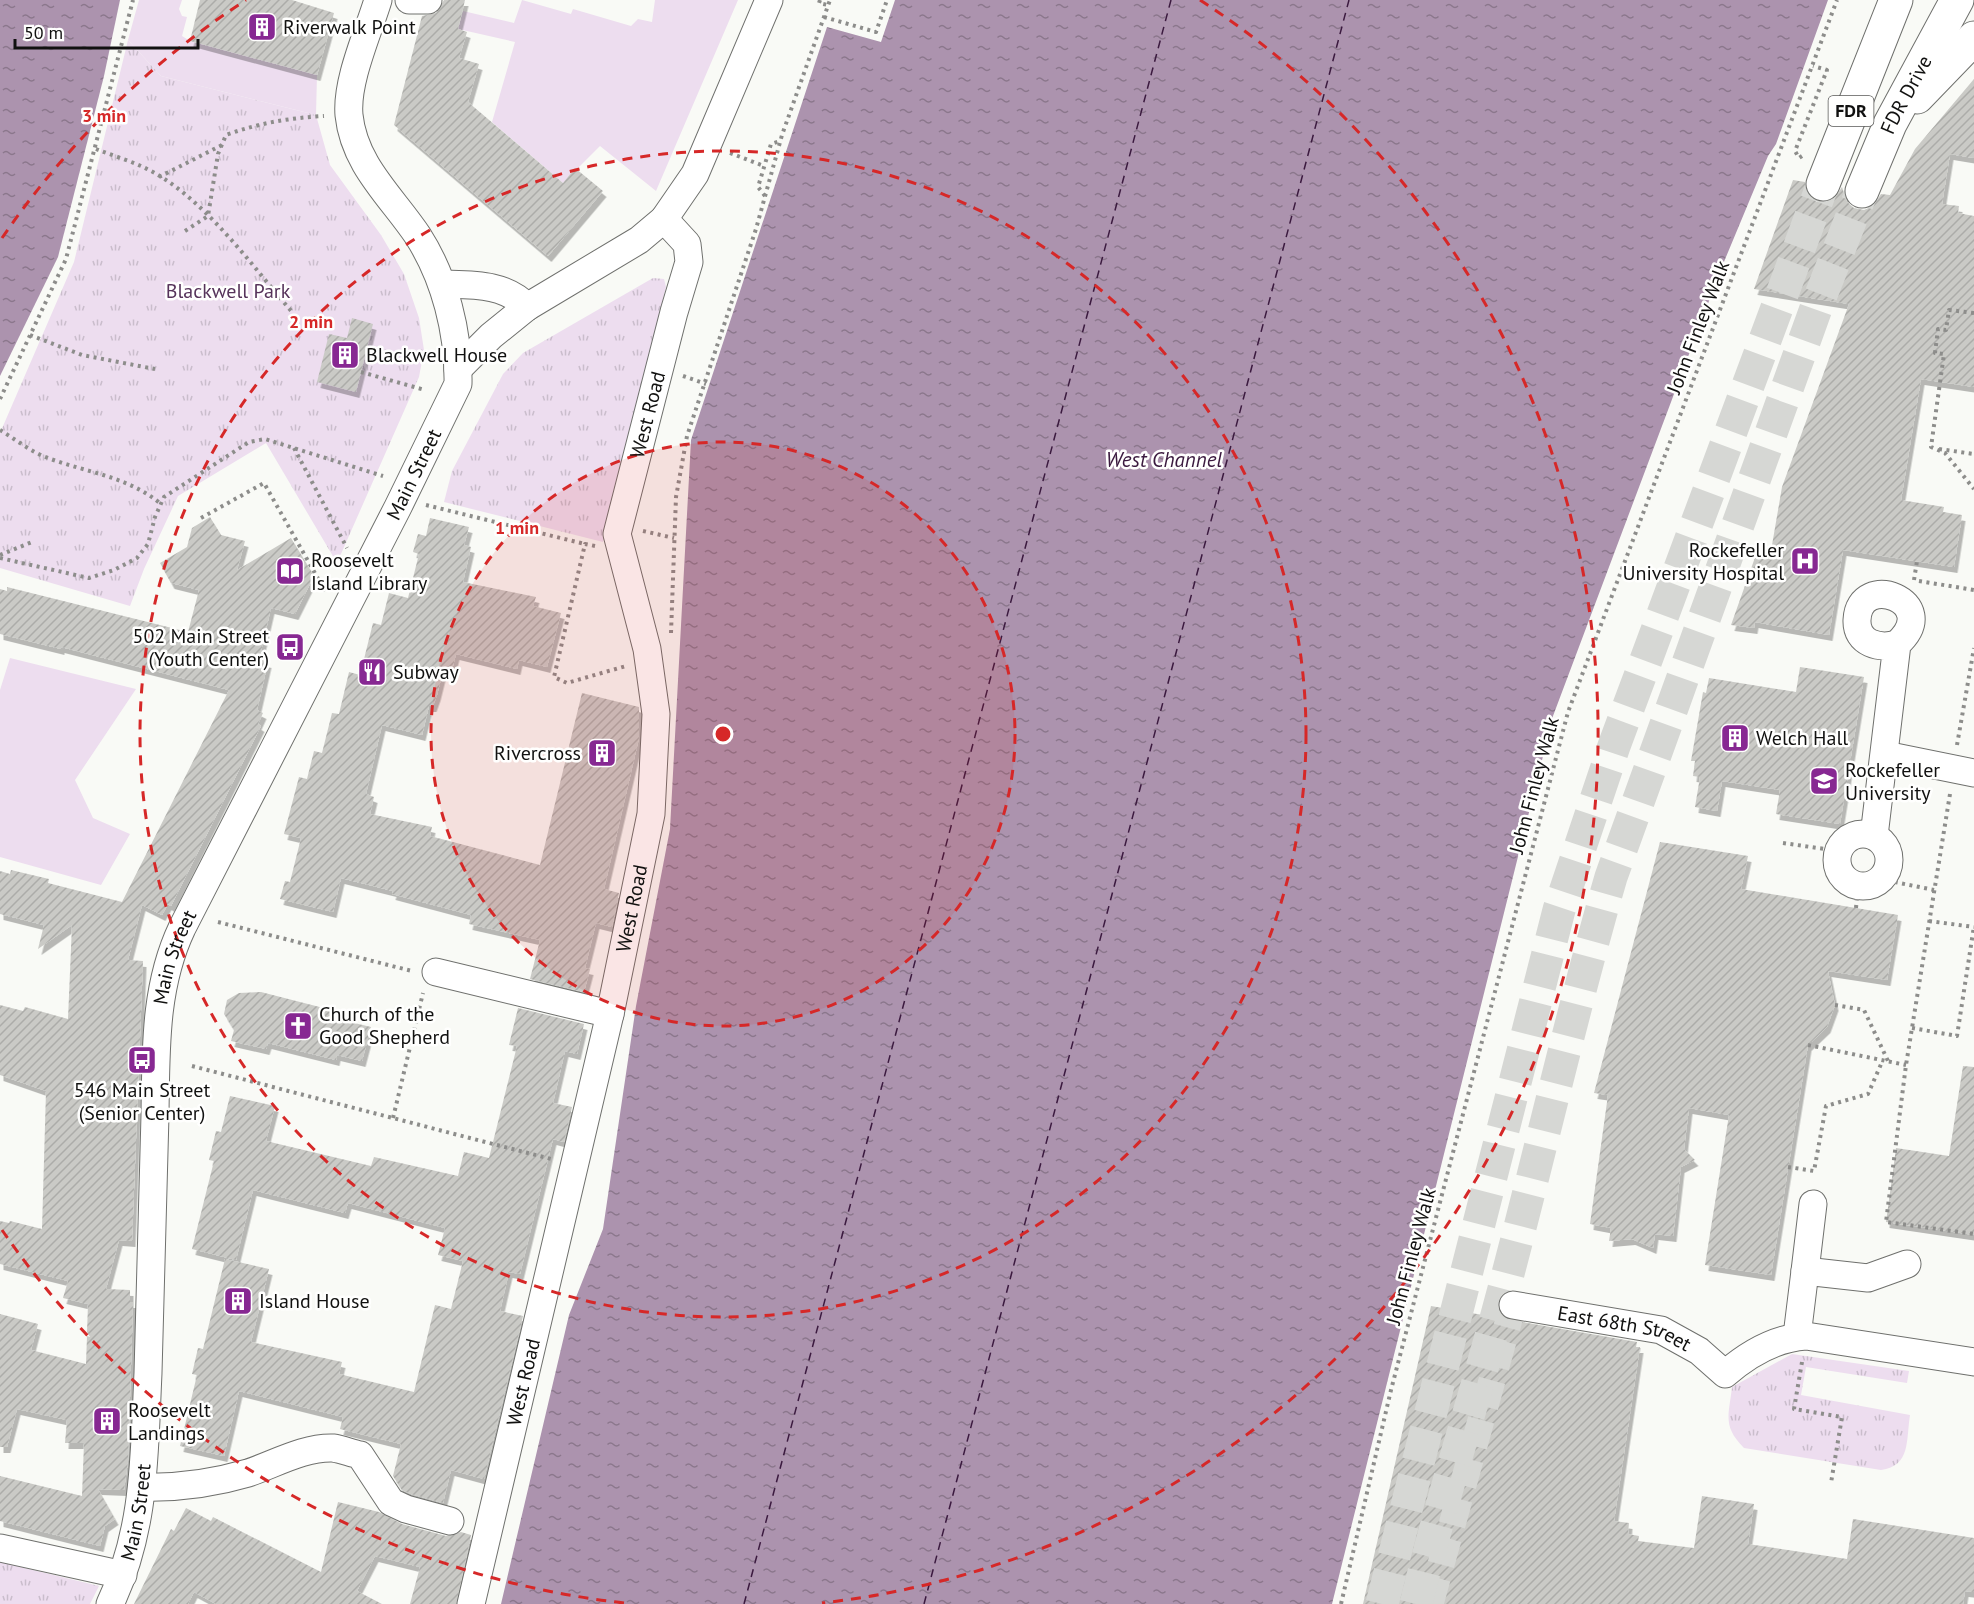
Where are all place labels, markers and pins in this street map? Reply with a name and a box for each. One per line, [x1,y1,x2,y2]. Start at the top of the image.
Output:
building icon: Riverwalk Point [246,11,278,43]
place label: Riverwalk Point [283,14,416,40]
building icon: Blackwell House [329,339,361,371]
place label: Blackwell House [366,342,507,368]
place label: Rockefeller University Hospital [1622,537,1784,586]
hospital icon: Rockefeller University Hospital [1789,545,1821,577]
place label: Roosevelt Island Library [311,547,428,596]
library icon: Roosevelt Island Library [274,555,306,587]
place label: 502 Main Street (Youth Center) [133,623,269,672]
bus stop icon: 502 Main Street (Youth Center) [274,631,306,663]
restaurant icon: Subway [356,656,388,688]
place label: Subway [393,659,460,685]
building icon: Welch Hall [1719,722,1751,754]
centre of rings [713,724,733,744]
place label: Welch Hall [1756,725,1848,751]
building icon: Rivercross [586,737,618,769]
place label: Rivercross [494,740,581,766]
place label: Rockefeller University [1845,757,1940,806]
school or university icon: Rockefeller University [1808,765,1840,797]
place label: Church of the Good Shepherd [319,1001,450,1050]
church icon: Church of the Good Shepherd [282,1010,314,1042]
bus stop icon: 546 Main Street (Senior Center) [126,1044,158,1076]
place label: 546 Main Street (Senior Center) [74,1077,210,1126]
building icon: Island House [222,1285,254,1317]
place label: Island House [259,1288,370,1314]
place label: Roosevelt Landings [128,1397,211,1446]
building icon: Roosevelt Landings [91,1405,123,1437]

